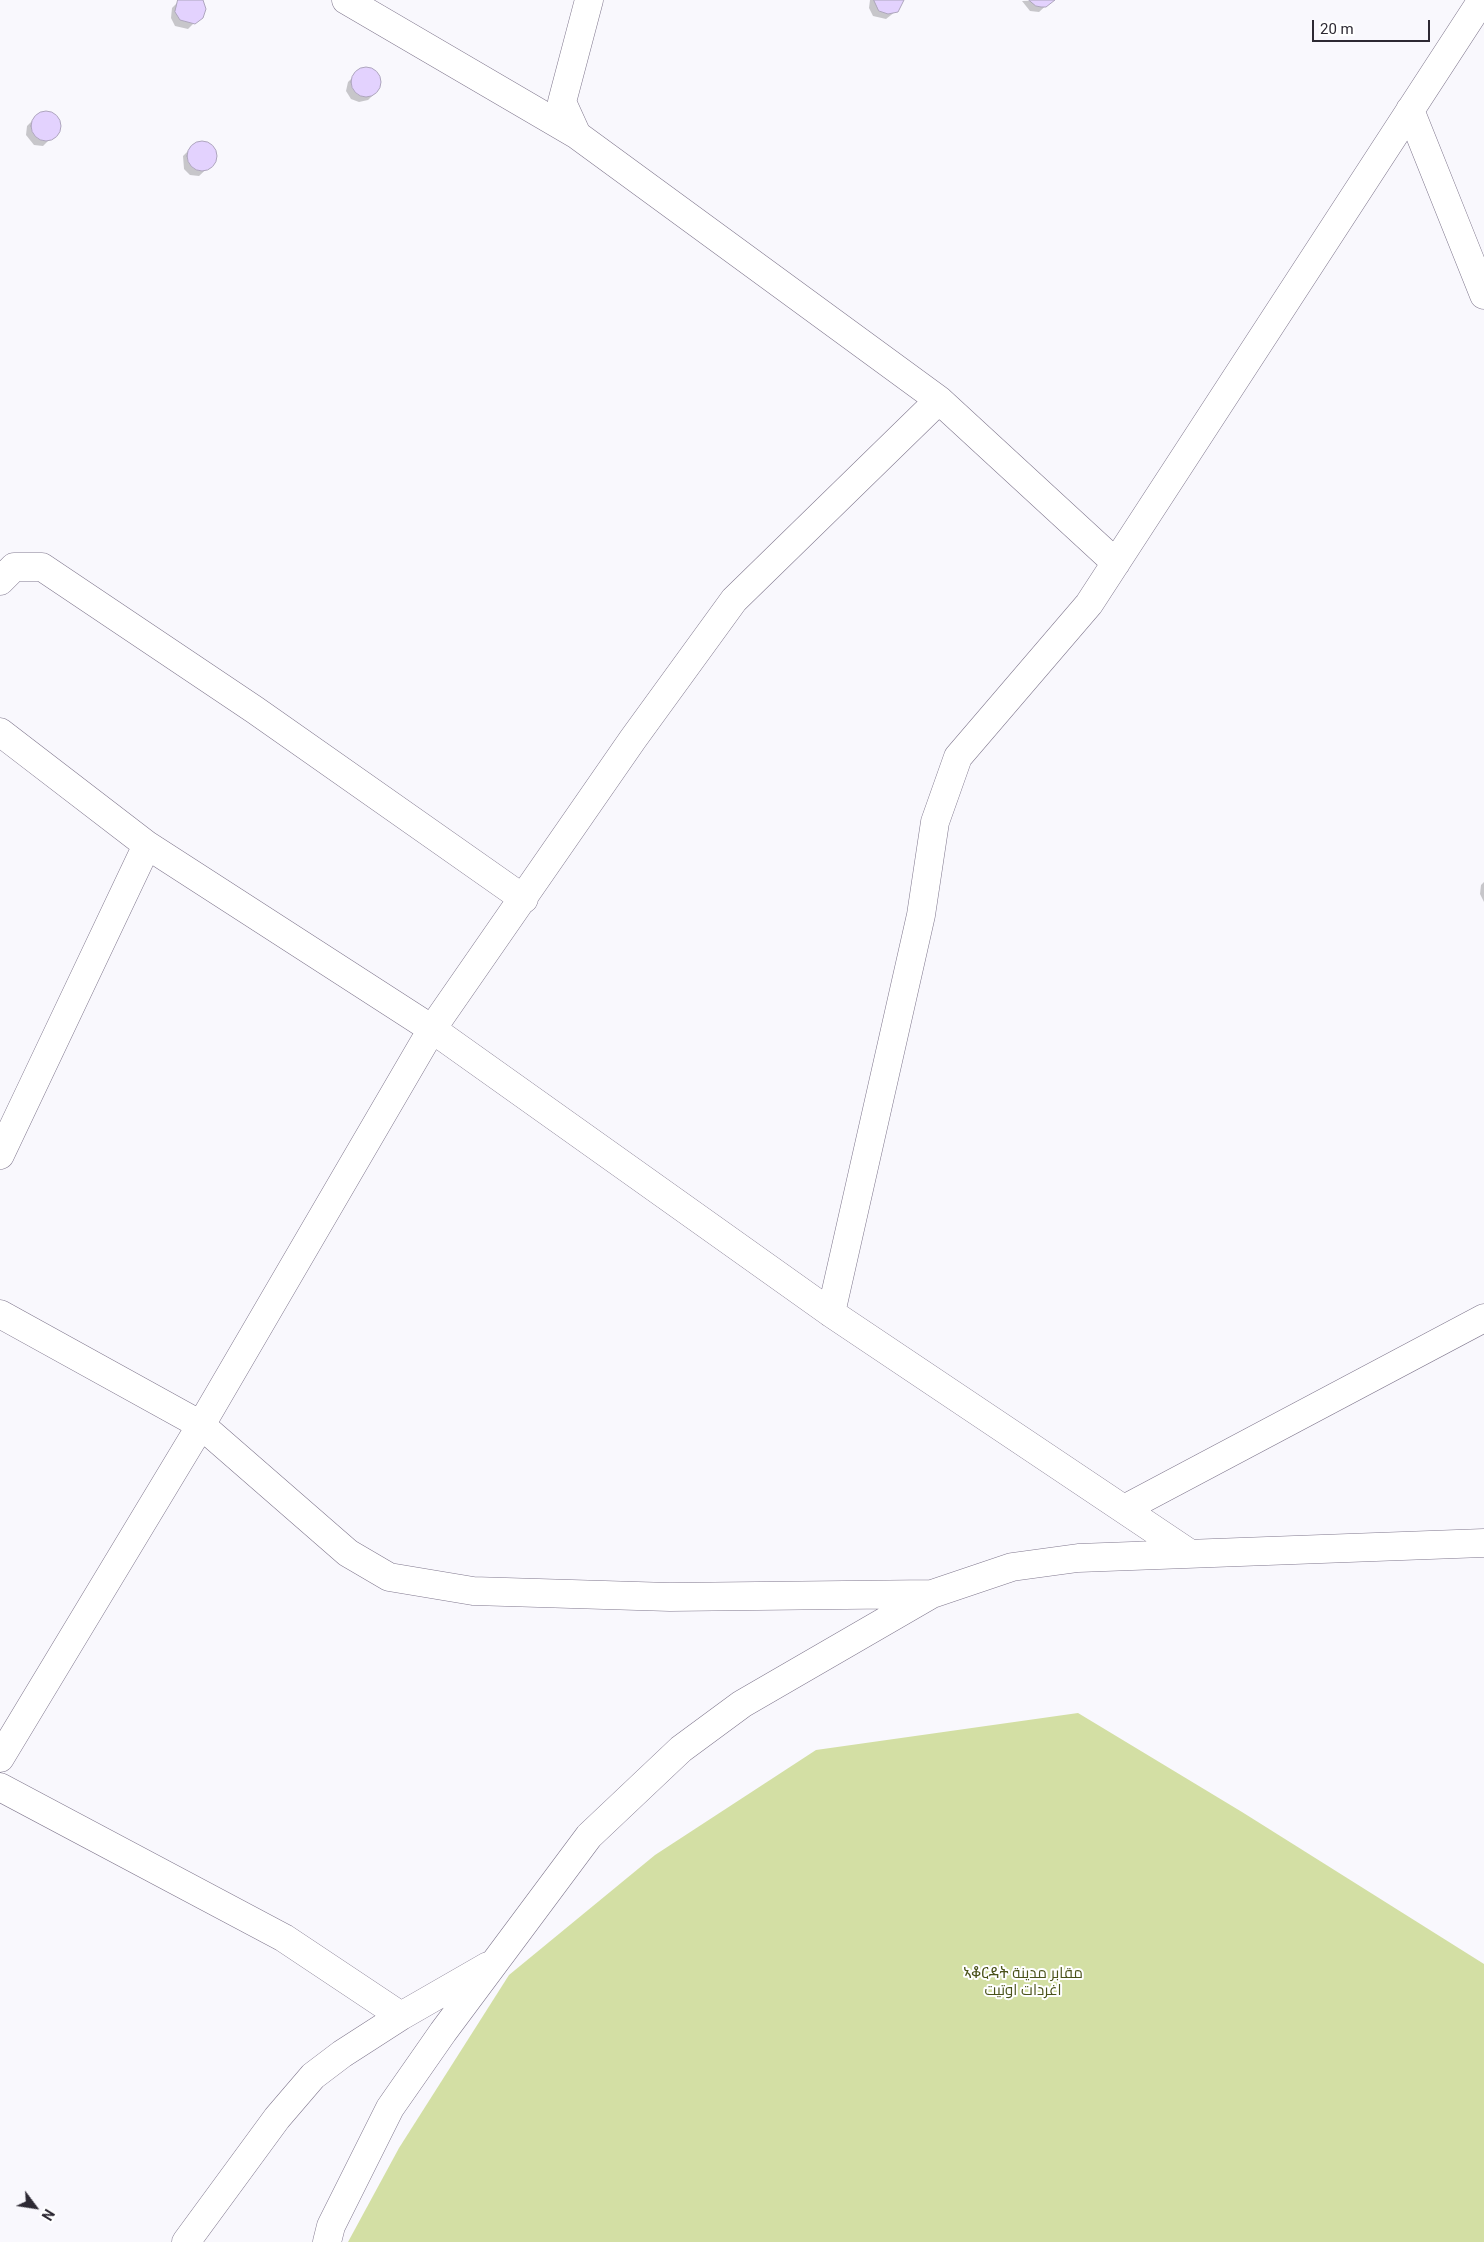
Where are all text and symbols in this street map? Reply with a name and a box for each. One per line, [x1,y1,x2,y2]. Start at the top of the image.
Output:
scale bar [1314,10,1432,42]
text: 20 m [1320,20,1354,38]
park label: ኣቆርዳት مقابر مدينة اغردات اوتيت [963,1965,1083,2000]
north arrow [10,2182,60,2232]
text: N [38,2206,57,2223]

